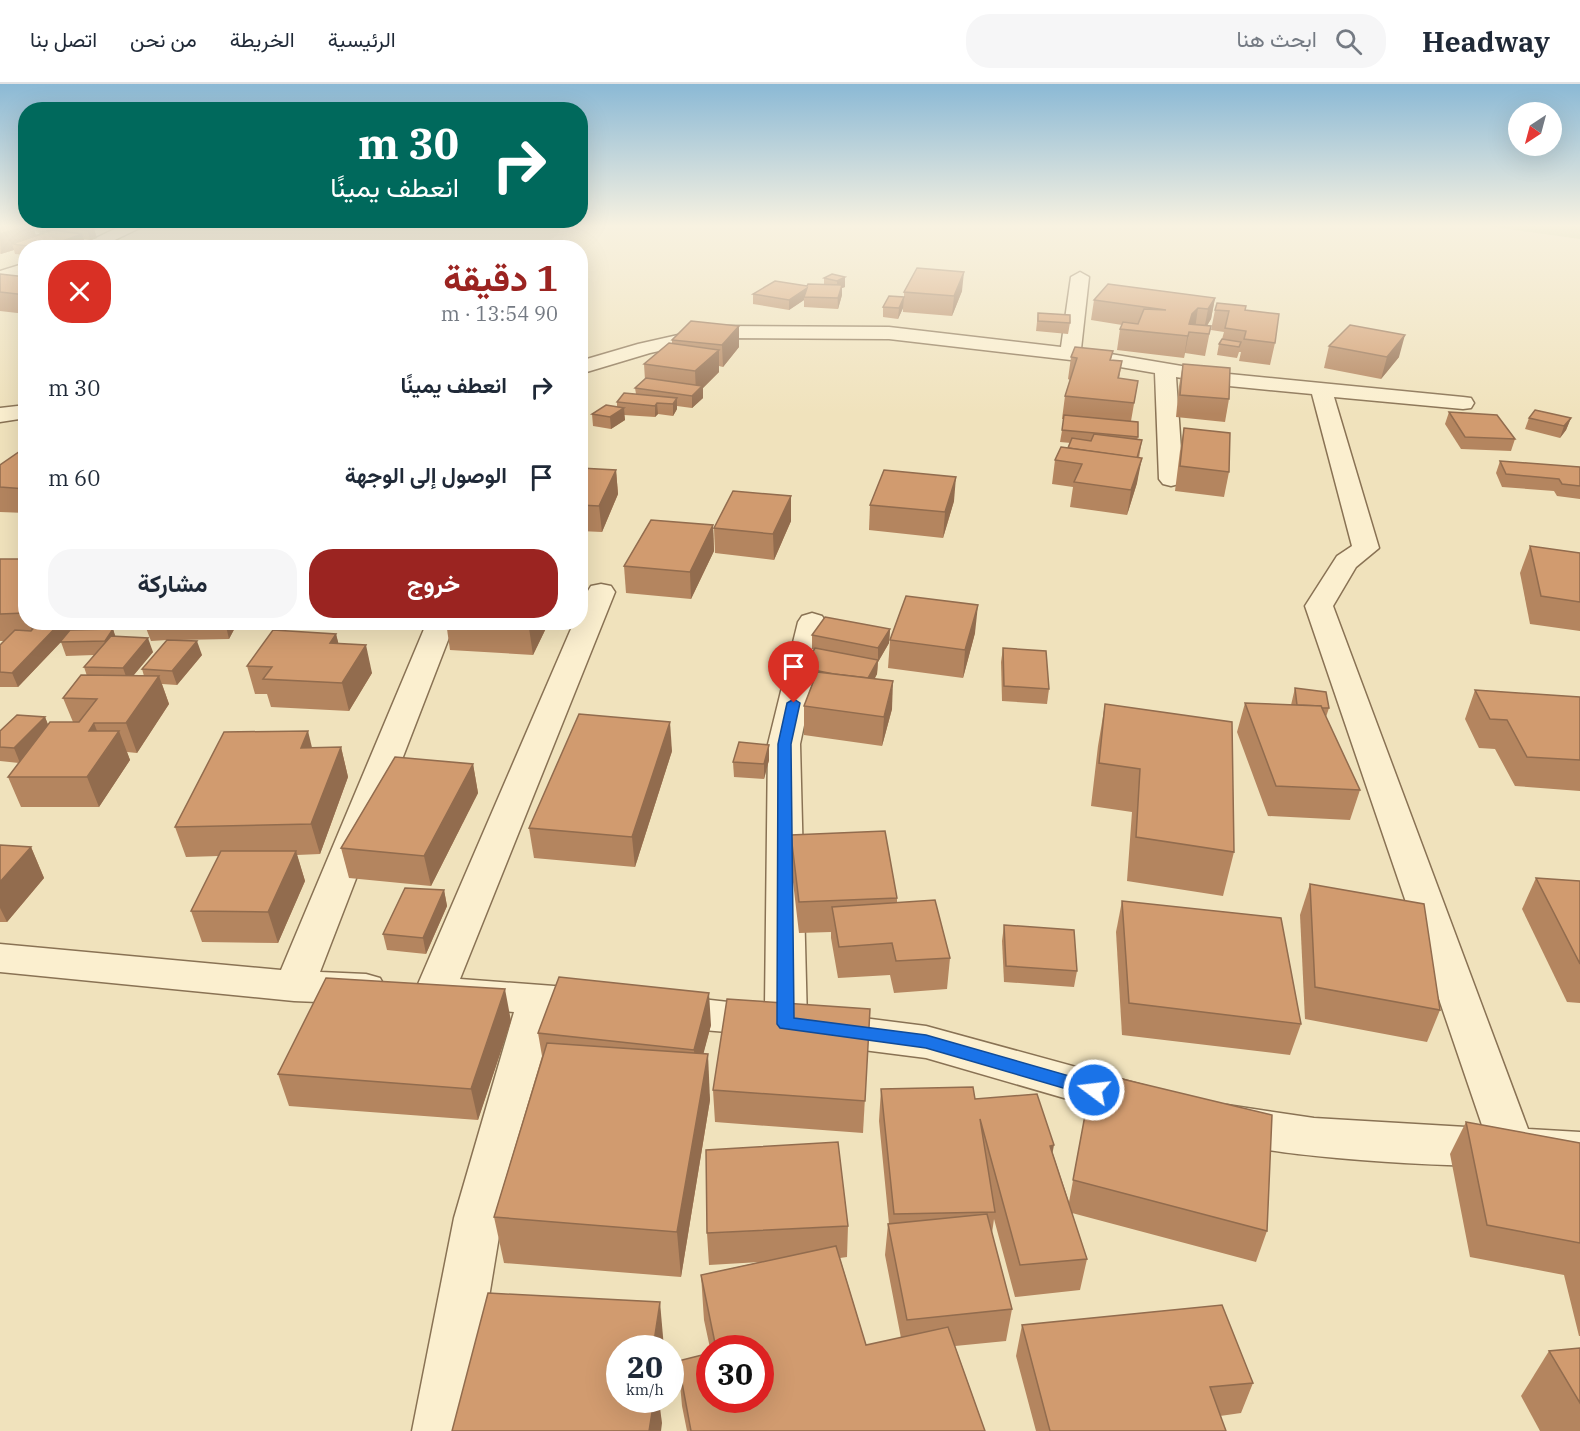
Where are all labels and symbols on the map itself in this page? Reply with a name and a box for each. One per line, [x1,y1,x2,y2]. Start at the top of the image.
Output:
north arrow [1508,102,1562,156]
pin [768,641,819,703]
position arrow [1062,1058,1126,1122]
speed limit sign: 30 [696,1335,774,1413]

